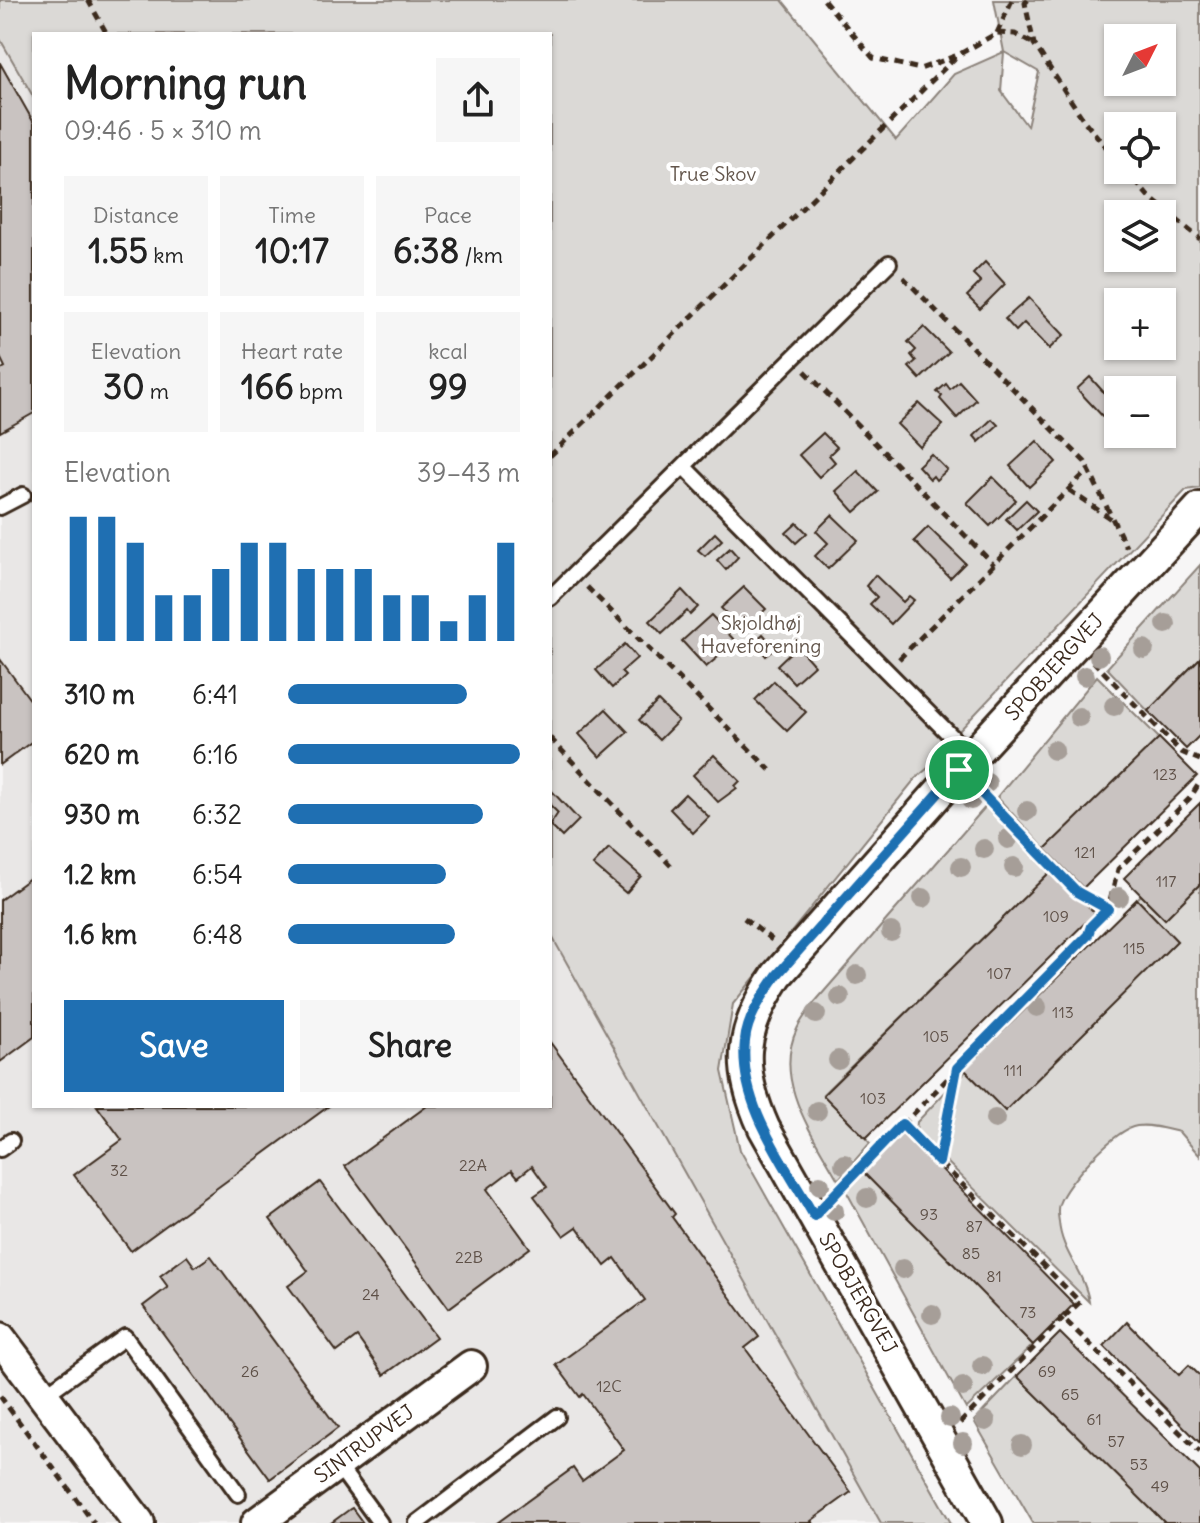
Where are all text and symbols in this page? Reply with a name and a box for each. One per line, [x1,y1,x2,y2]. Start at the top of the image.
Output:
north arrow [1104,24,1176,96]
map controls [1104,24,1176,448]
text: Morning run [64,56,307,111]
button: share [436,58,520,142]
button: locate [1104,112,1176,184]
text: 09:46 · 5 × 310 m [64,114,261,147]
park label: True Skov [670,161,757,186]
button: layers [1104,200,1176,272]
text: Distance [93,201,179,229]
text: Time [268,201,316,229]
text: Pace [424,201,472,229]
text: 1.55 [88,229,148,272]
text: 10:17 [255,229,329,272]
text: 6:38 [393,229,459,272]
text: km [148,241,184,269]
text: /km [459,241,503,269]
button: + [1104,288,1176,360]
text: Elevation [91,337,181,365]
text: Heart rate [241,337,343,365]
text: kcal [428,337,468,365]
text: 30 [103,365,145,408]
text: 166 [241,365,294,408]
text: 99 [428,365,468,408]
button: − [1104,376,1176,448]
text: m [145,377,169,405]
text: bpm [294,377,343,405]
text: Elevation [64,456,171,489]
text: 39–43 m [417,456,520,489]
street label: SPOBJERGVEJ [999,608,1108,725]
park label: Skjoldhøj Haveforening [701,610,821,658]
text: 310 m [64,678,135,711]
text: 6:41 [192,678,238,711]
pin [925,736,993,804]
text: 620 m [64,738,139,771]
text: 6:16 [192,738,238,771]
icon: arrive [937,748,981,792]
house number: 123 [1153,764,1177,784]
text: 930 m [64,798,140,831]
text: 6:32 [192,798,242,831]
house number: 121 [1074,842,1096,862]
text: 1.2 km [64,858,136,891]
text: 6:54 [192,858,243,891]
house number: 117 [1156,871,1176,891]
house number: 109 [1043,906,1069,926]
text: 1.6 km [64,918,137,951]
text: 6:48 [192,918,243,951]
house number: 115 [1123,938,1145,958]
house number: 107 [987,963,1011,983]
button: Save [64,1000,284,1092]
button: Share [300,1000,520,1092]
house number: 113 [1052,1002,1074,1022]
house number: 105 [923,1026,949,1046]
house number: 111 [1003,1060,1023,1080]
house number: 103 [860,1088,886,1108]
house number: 22A [459,1155,487,1175]
house number: 32 [110,1160,128,1180]
house number: 93 [920,1204,938,1224]
house number: 87 [965,1216,983,1236]
street label: SPOBJERGVEJ [814,1228,903,1358]
house number: 85 [962,1243,980,1263]
house number: 22B [455,1247,483,1267]
house number: 81 [986,1266,1002,1286]
house number: 24 [362,1284,380,1304]
house number: 73 [1020,1302,1036,1322]
house number: 26 [241,1361,259,1381]
house number: 69 [1038,1361,1056,1381]
house number: 12C [596,1376,622,1396]
house number: 65 [1061,1384,1079,1404]
street label: SINTRUPVEJ [309,1399,418,1488]
house number: 61 [1086,1409,1102,1429]
house number: 57 [1107,1431,1125,1451]
house number: 53 [1130,1454,1148,1474]
house number: 49 [1151,1476,1169,1496]

